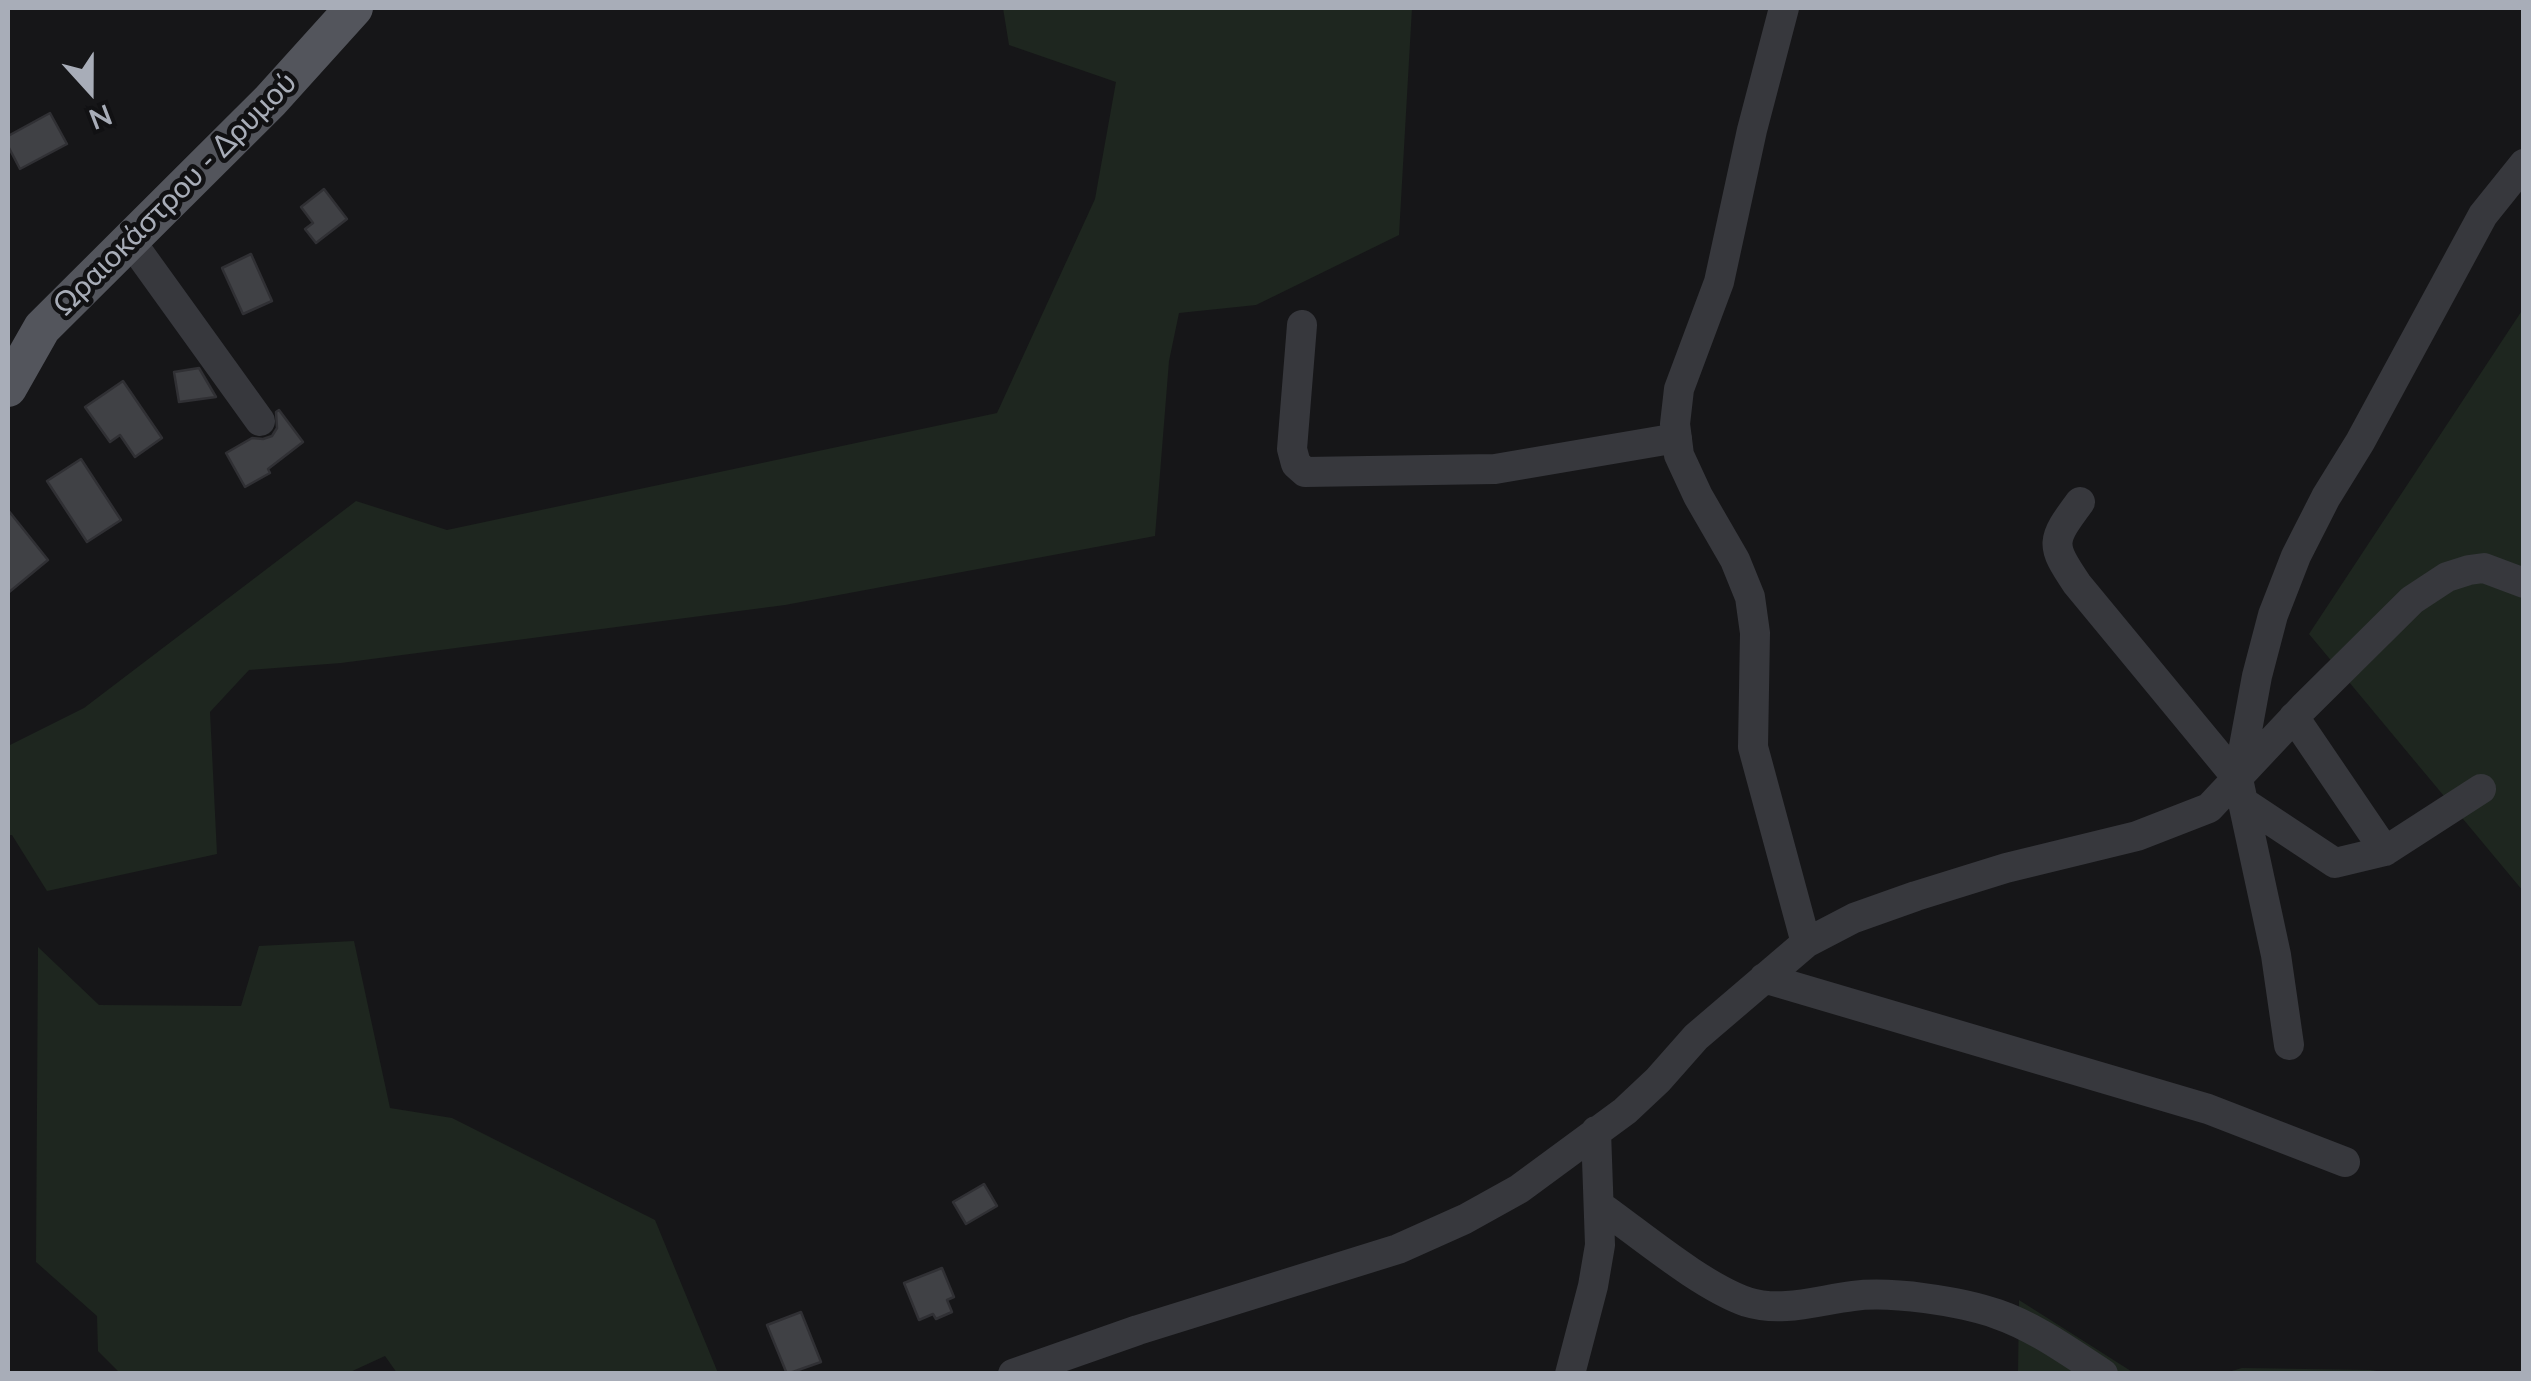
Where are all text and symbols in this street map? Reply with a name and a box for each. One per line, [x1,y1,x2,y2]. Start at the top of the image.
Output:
north arrow [40,40,140,140]
street label: Ωραιοκάστρου - Δρυμού [46,65,304,323]
text: N [85,98,117,138]

